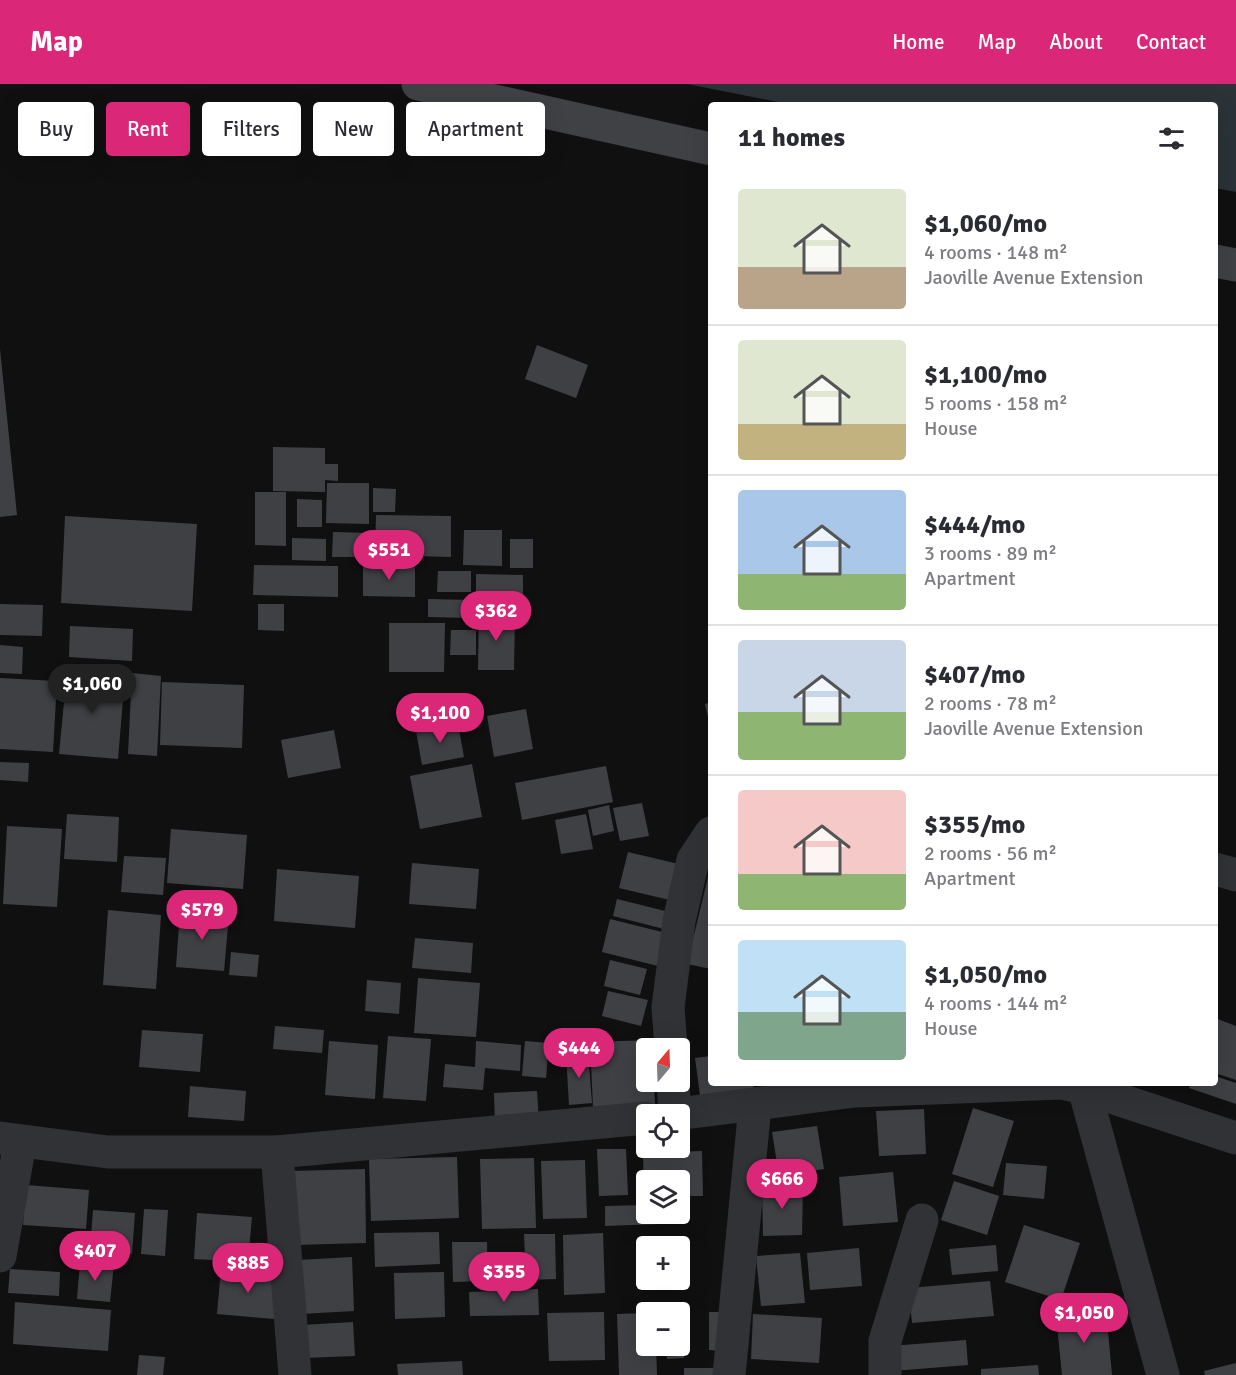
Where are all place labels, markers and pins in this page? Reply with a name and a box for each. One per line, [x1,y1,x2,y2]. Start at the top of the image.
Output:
pin: $551 [353,530,425,581]
pin: $362 [460,591,532,642]
pin: $1,060 [43,664,141,715]
pin: $1,100 [391,693,489,744]
pin: $579 [166,890,238,941]
pin: $444 [543,1028,615,1079]
pin: $666 [746,1159,818,1210]
pin: $407 [59,1231,131,1282]
pin: $885 [212,1243,284,1294]
pin: $355 [468,1252,540,1303]
pin: $1,050 [1035,1293,1133,1344]

